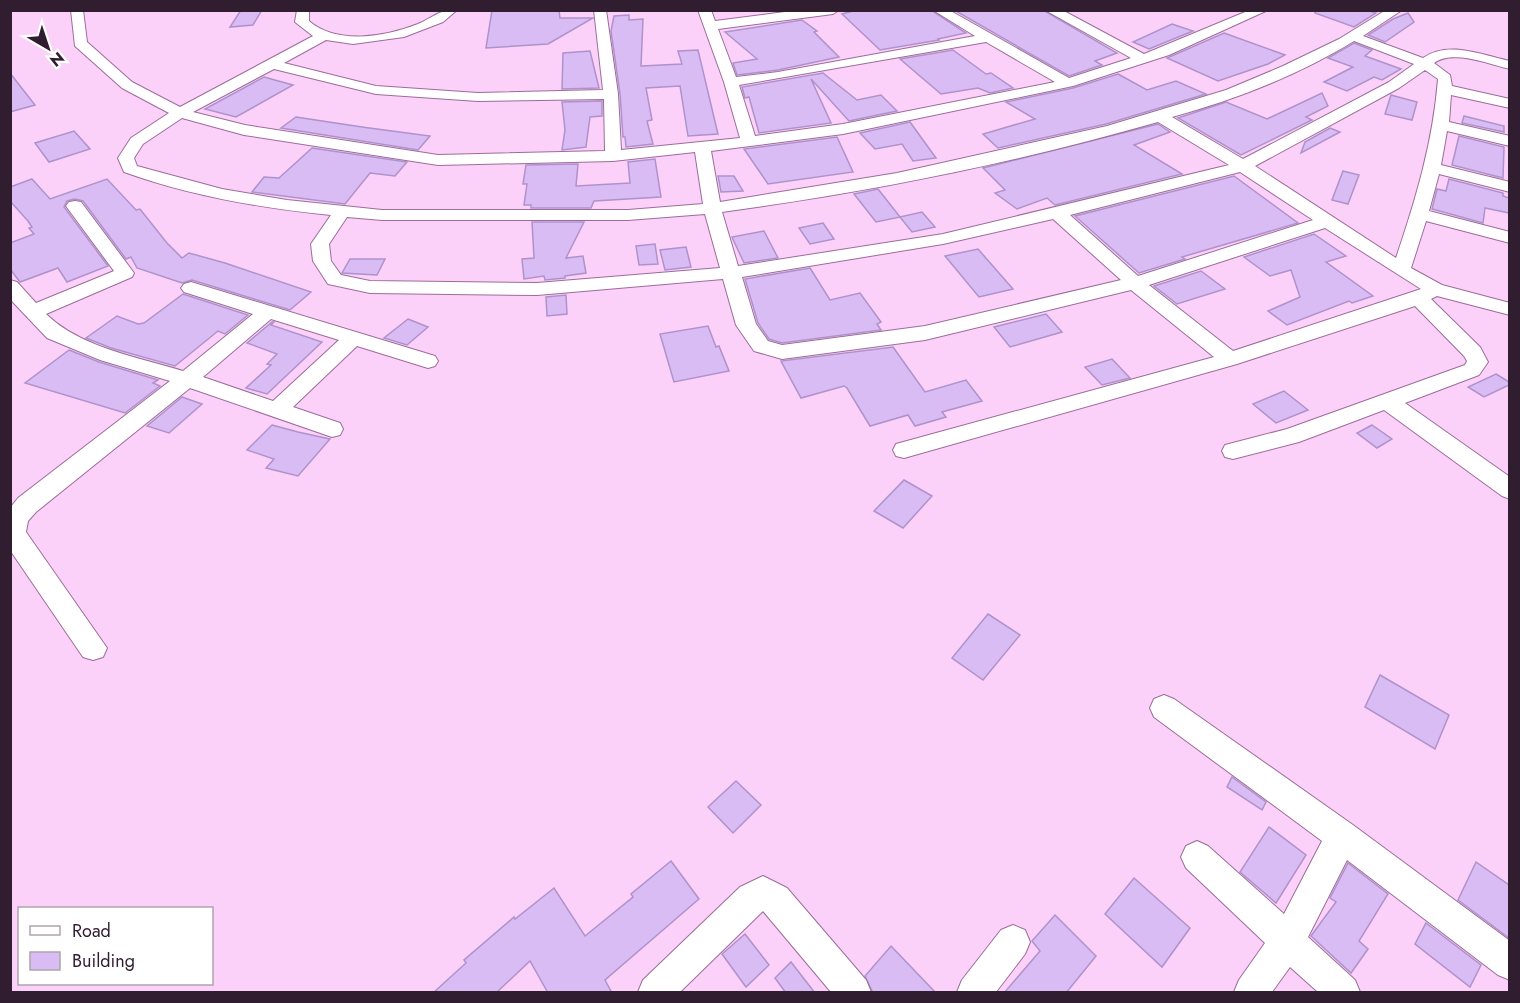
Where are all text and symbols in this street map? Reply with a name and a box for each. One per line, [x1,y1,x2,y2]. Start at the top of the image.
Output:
north arrow [18,18,78,78]
text: N [45,46,69,72]
legend [18,907,213,985]
text: Road [72,918,111,944]
text: Building [72,948,135,974]

